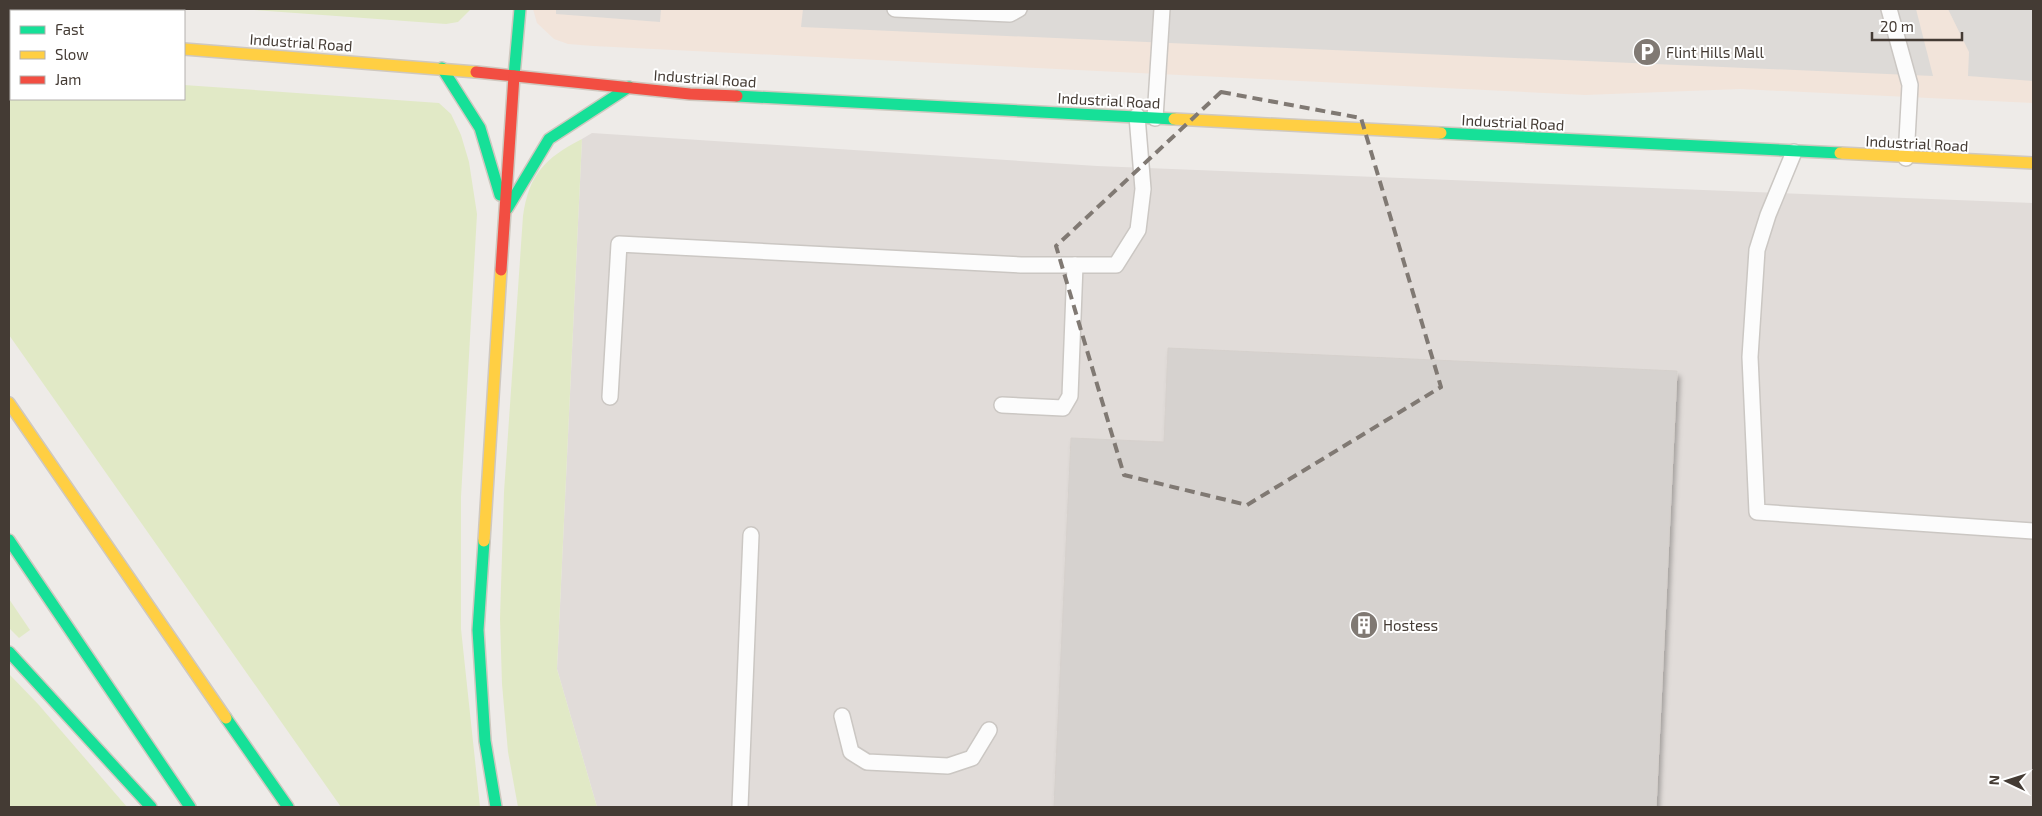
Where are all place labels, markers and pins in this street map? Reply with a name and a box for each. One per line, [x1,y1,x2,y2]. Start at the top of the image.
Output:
parking icon: Flint Hills Mall [1632,37,1662,67]
place label: Flint Hills Mall [1666,43,1764,61]
building icon: Hostess [1349,610,1379,640]
place label: Hostess [1383,616,1438,634]

